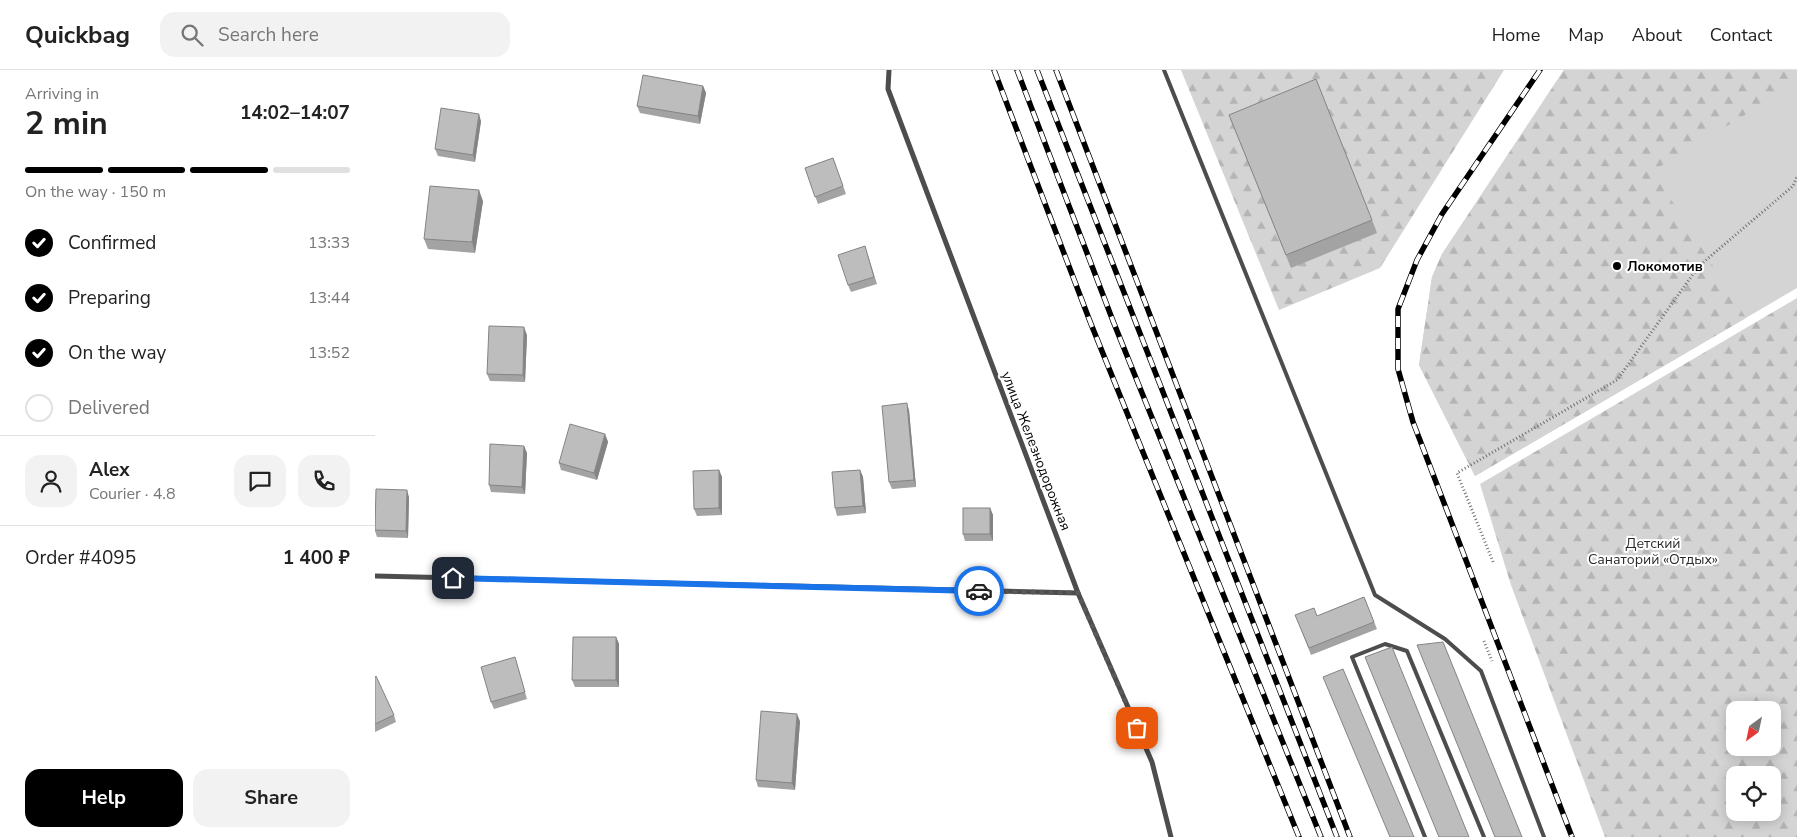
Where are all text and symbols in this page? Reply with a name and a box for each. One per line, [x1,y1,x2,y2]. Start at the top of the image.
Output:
search box [160,12,510,57]
text: Quickbag [25,19,130,51]
icon: search [178,21,206,49]
text: Search here [218,22,319,48]
text: Home [1492,23,1540,47]
text: Map [1568,23,1604,47]
text: About [1632,23,1682,47]
text: Contact [1710,23,1772,47]
text: Arriving in [25,83,99,105]
text: 14:02–14:07 [240,100,350,126]
text: 2 min [25,102,108,145]
text: On the way · 150 m [25,181,166,203]
icon: check [25,229,53,257]
text: Confirmed [68,230,156,256]
text: 13:33 [308,232,350,254]
place label: Локомотив [1627,257,1703,276]
marker: Локомотив [1611,260,1623,272]
icon: check [25,284,53,312]
text: Preparing [68,285,151,311]
text: 13:44 [308,287,350,309]
icon: check [25,339,53,367]
text: On the way [68,340,166,366]
text: 13:52 [308,342,350,364]
street label: улица Железнодорожная [997,369,1075,533]
text: Delivered [68,395,150,421]
button: person [25,455,77,507]
button: chat [234,455,286,507]
button: phone [298,455,350,507]
text: Alex [89,457,130,483]
text: Courier · 4.8 [89,483,175,505]
park label: Детский Санаторий «Отдых» [1588,534,1718,569]
text: Order #4095 [25,545,136,571]
text: 1 400 ₽ [283,545,350,571]
pin [432,557,474,599]
icon: home [439,564,467,592]
courier [954,566,1004,616]
icon: car [965,577,993,605]
north arrow [1726,701,1781,756]
map controls [1726,701,1781,821]
pin [1116,707,1158,749]
icon: bag [1123,714,1151,742]
button: locate [1726,766,1781,821]
button: Help [25,769,183,827]
button: Share [193,769,350,827]

